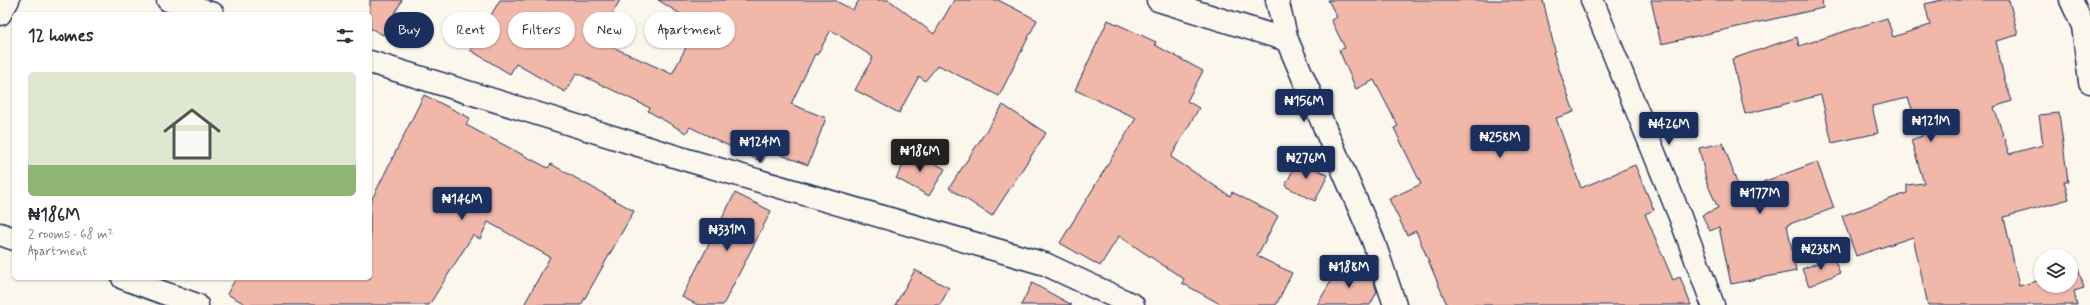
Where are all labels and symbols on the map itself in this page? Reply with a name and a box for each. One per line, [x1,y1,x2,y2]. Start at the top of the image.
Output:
pin: ₦156M [1276,89,1332,123]
pin: ₦121M [1903,109,1959,143]
pin: ₦426M [1641,112,1697,146]
pin: ₦258M [1472,125,1528,159]
pin: ₦124M [732,130,788,164]
pin: ₦186M [892,139,948,173]
pin: ₦276M [1278,146,1334,180]
pin: ₦177M [1732,181,1788,215]
pin: ₦146M [434,187,490,221]
pin: ₦331M [699,218,755,252]
pin: ₦238M [1793,237,1849,271]
pin: ₦188M [1321,255,1377,289]

